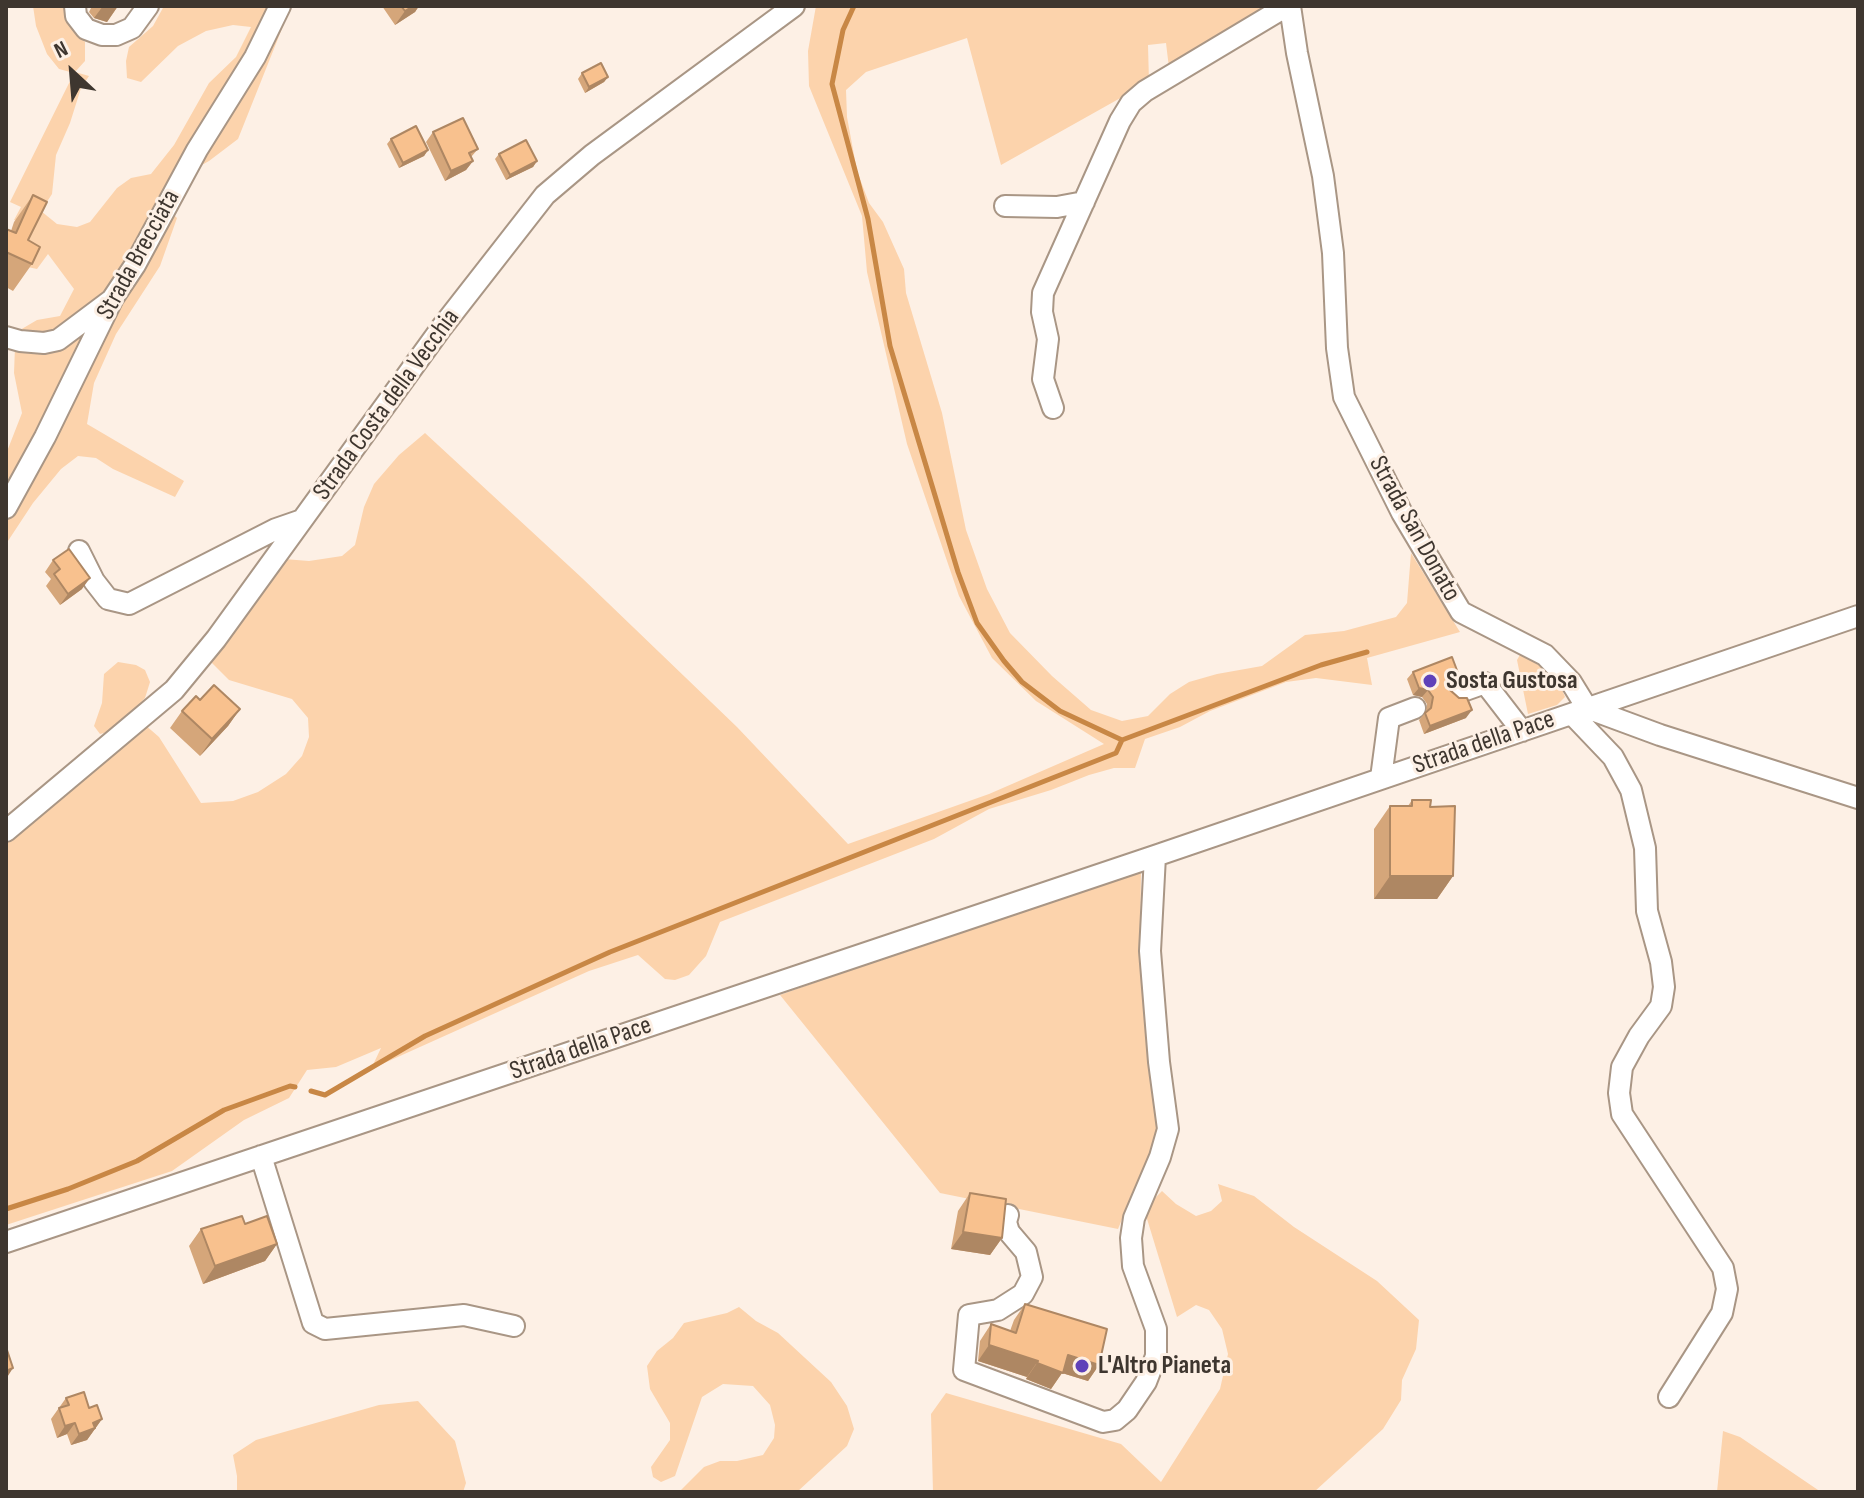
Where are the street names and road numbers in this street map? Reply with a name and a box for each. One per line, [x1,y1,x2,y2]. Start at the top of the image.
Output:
street label: Strada Brecciata [91,185,187,325]
street label: Strada Costa della Vecchia [307,303,467,507]
street label: Strada San Donato [1361,451,1467,607]
street label: Strada della Pace [1409,704,1559,782]
street label: Strada della Pace [506,1010,656,1088]

